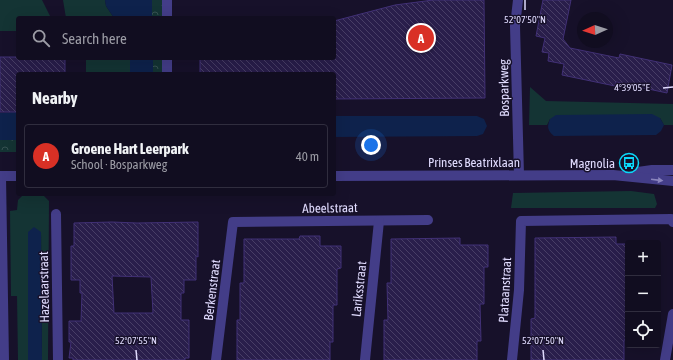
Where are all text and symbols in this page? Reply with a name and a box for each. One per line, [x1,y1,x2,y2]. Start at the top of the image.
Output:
north arrow [577,12,613,48]
text: 52°07'50"N [504,14,546,25]
search box [16,16,336,60]
pin: A [408,23,434,53]
icon: search [30,27,52,49]
text: Search here [62,30,127,47]
street label: Bosparkweg [496,59,512,117]
text: 4°39'05"E [614,82,650,93]
text: Nearby [32,88,78,108]
your location [361,135,381,155]
text: Groene Hart Leerpark [71,140,189,157]
text: A [43,149,49,164]
text: 40 m [296,149,319,164]
bus stop icon: Magnolia [618,152,640,174]
street label: Prinses Beatrixlaan [428,155,520,170]
place label: Magnolia [570,156,615,171]
text: School · Bosparkweg [71,157,167,172]
one-way arrow [651,177,663,183]
street label: Abeelstraat [302,200,358,216]
map controls [625,240,661,348]
button: + [625,240,661,276]
street label: Hazelaarstraat [36,251,52,323]
street label: Plataanstraat [496,257,514,323]
street label: Berkenstraat [201,258,223,321]
street label: Lariksstraat [349,260,369,318]
button: − [625,276,661,312]
button: locate [625,312,661,348]
text: 52°07'55"N [115,335,157,346]
text: 52°07'50"N [522,335,564,346]

